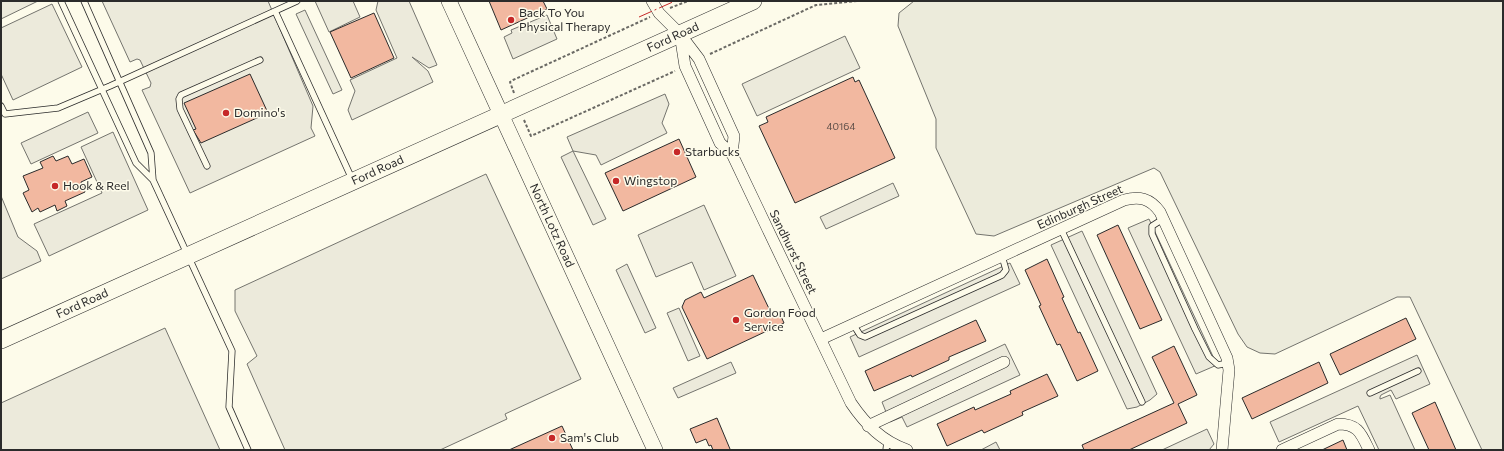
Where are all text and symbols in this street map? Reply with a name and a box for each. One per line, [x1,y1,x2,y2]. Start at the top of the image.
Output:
place label: Back To You Physical Therapy [519,5,611,33]
marker: Back To You Physical Therapy [506,15,516,25]
street label: Ford Road [644,18,701,54]
place label: Domino's [234,105,286,119]
marker: Domino's [221,108,231,118]
house number: 40164 [827,120,855,132]
place label: Starbucks [685,144,740,158]
marker: Starbucks [672,147,682,157]
street label: Ford Road [349,152,405,187]
place label: Wingstop [624,173,677,187]
marker: Wingstop [611,176,621,186]
place label: Hook & Reel [63,178,130,192]
marker: Hook & Reel [50,181,60,191]
street label: North Lotz Road [528,181,578,269]
street label: Edinburgh Street [1035,181,1125,231]
street label: Sandhurst Street [767,207,820,296]
street label: Ford Road [53,285,110,320]
place label: Gordon Food Service [744,305,816,333]
marker: Gordon Food Service [731,315,741,325]
place label: Sam's Club [560,430,619,444]
marker: Sam's Club [547,433,557,443]

